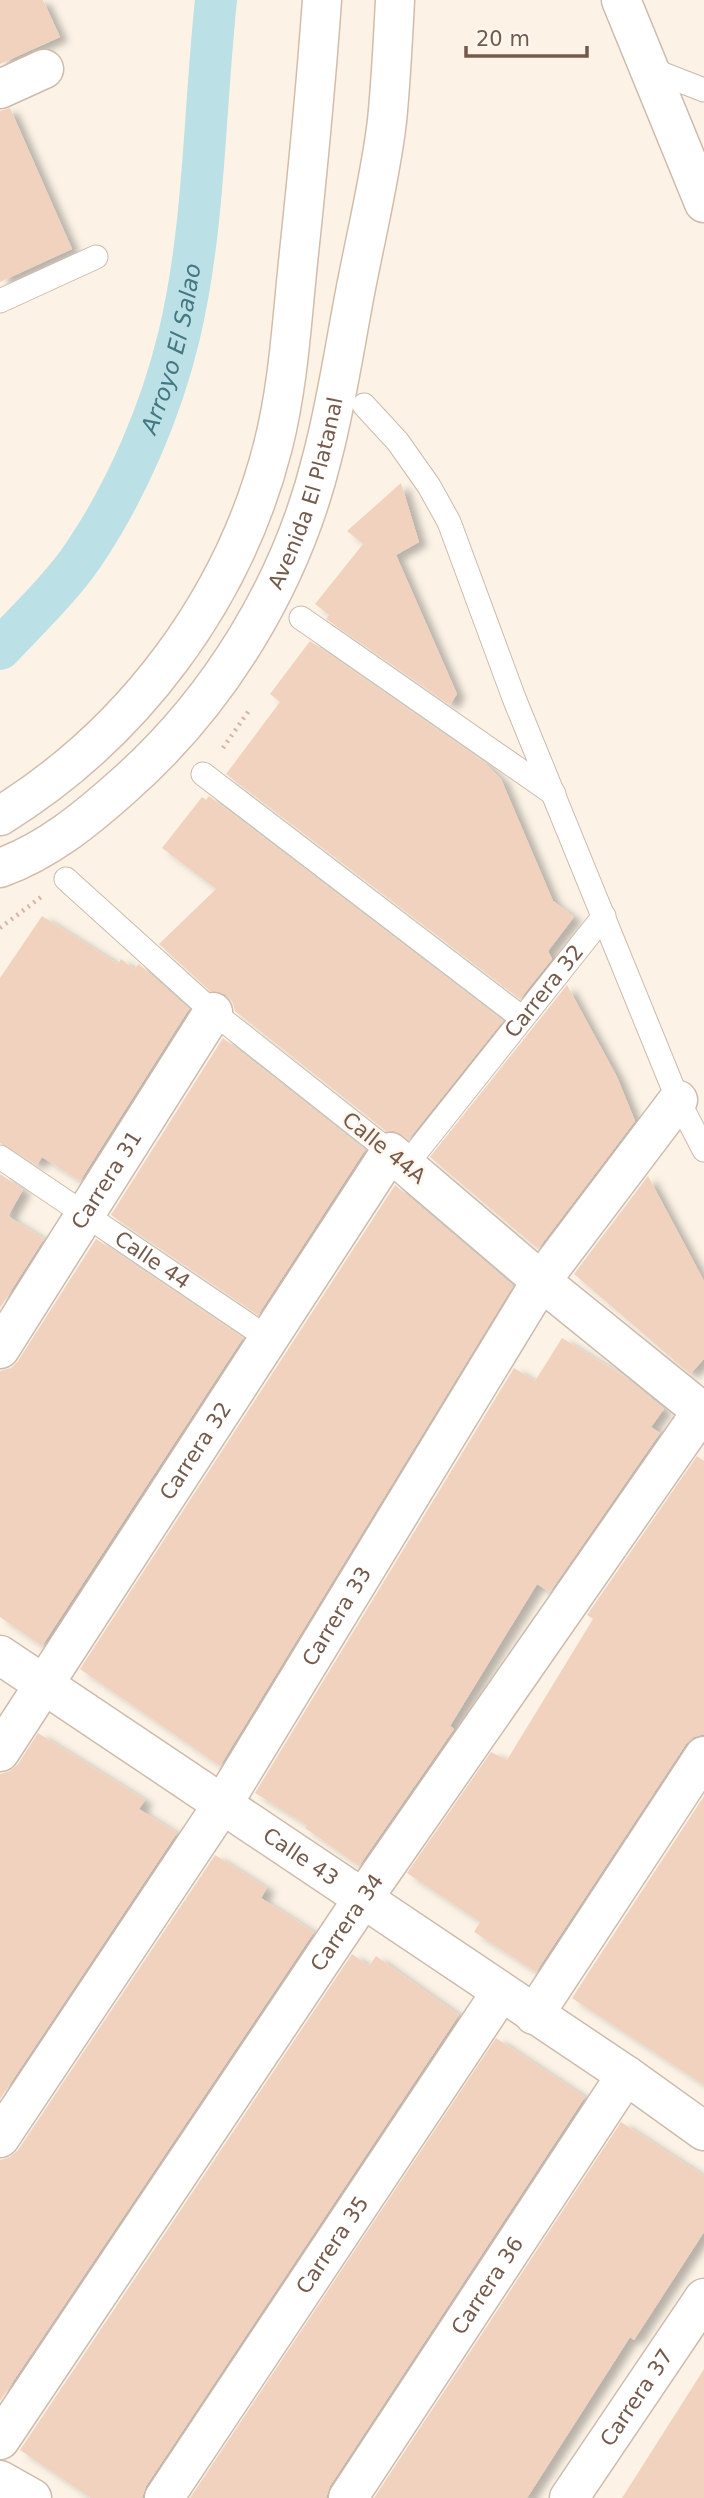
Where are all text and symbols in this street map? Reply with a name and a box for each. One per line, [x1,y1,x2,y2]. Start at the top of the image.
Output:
scale bar [466,14,587,58]
text: 20 m [476,27,530,51]
water label: Arroyo El Salao [135,262,206,439]
street label: Avenida El Platanal [263,395,348,593]
street label: Carrera 32 [500,940,588,1042]
street label: Calle 44A [338,1107,431,1189]
street label: Carrera 31 [67,1126,147,1234]
street label: Calle 44 [110,1226,195,1294]
street label: Carrera 32 [155,1398,236,1504]
street label: Carrera 33 [297,1562,376,1670]
street label: Calle 43 [258,1823,343,1890]
street label: Carrera 34 [306,1869,388,1976]
street label: Carrera 35 [292,2192,374,2298]
street label: Carrera 36 [447,2232,528,2339]
street label: Carrera 37 [595,2345,678,2451]

